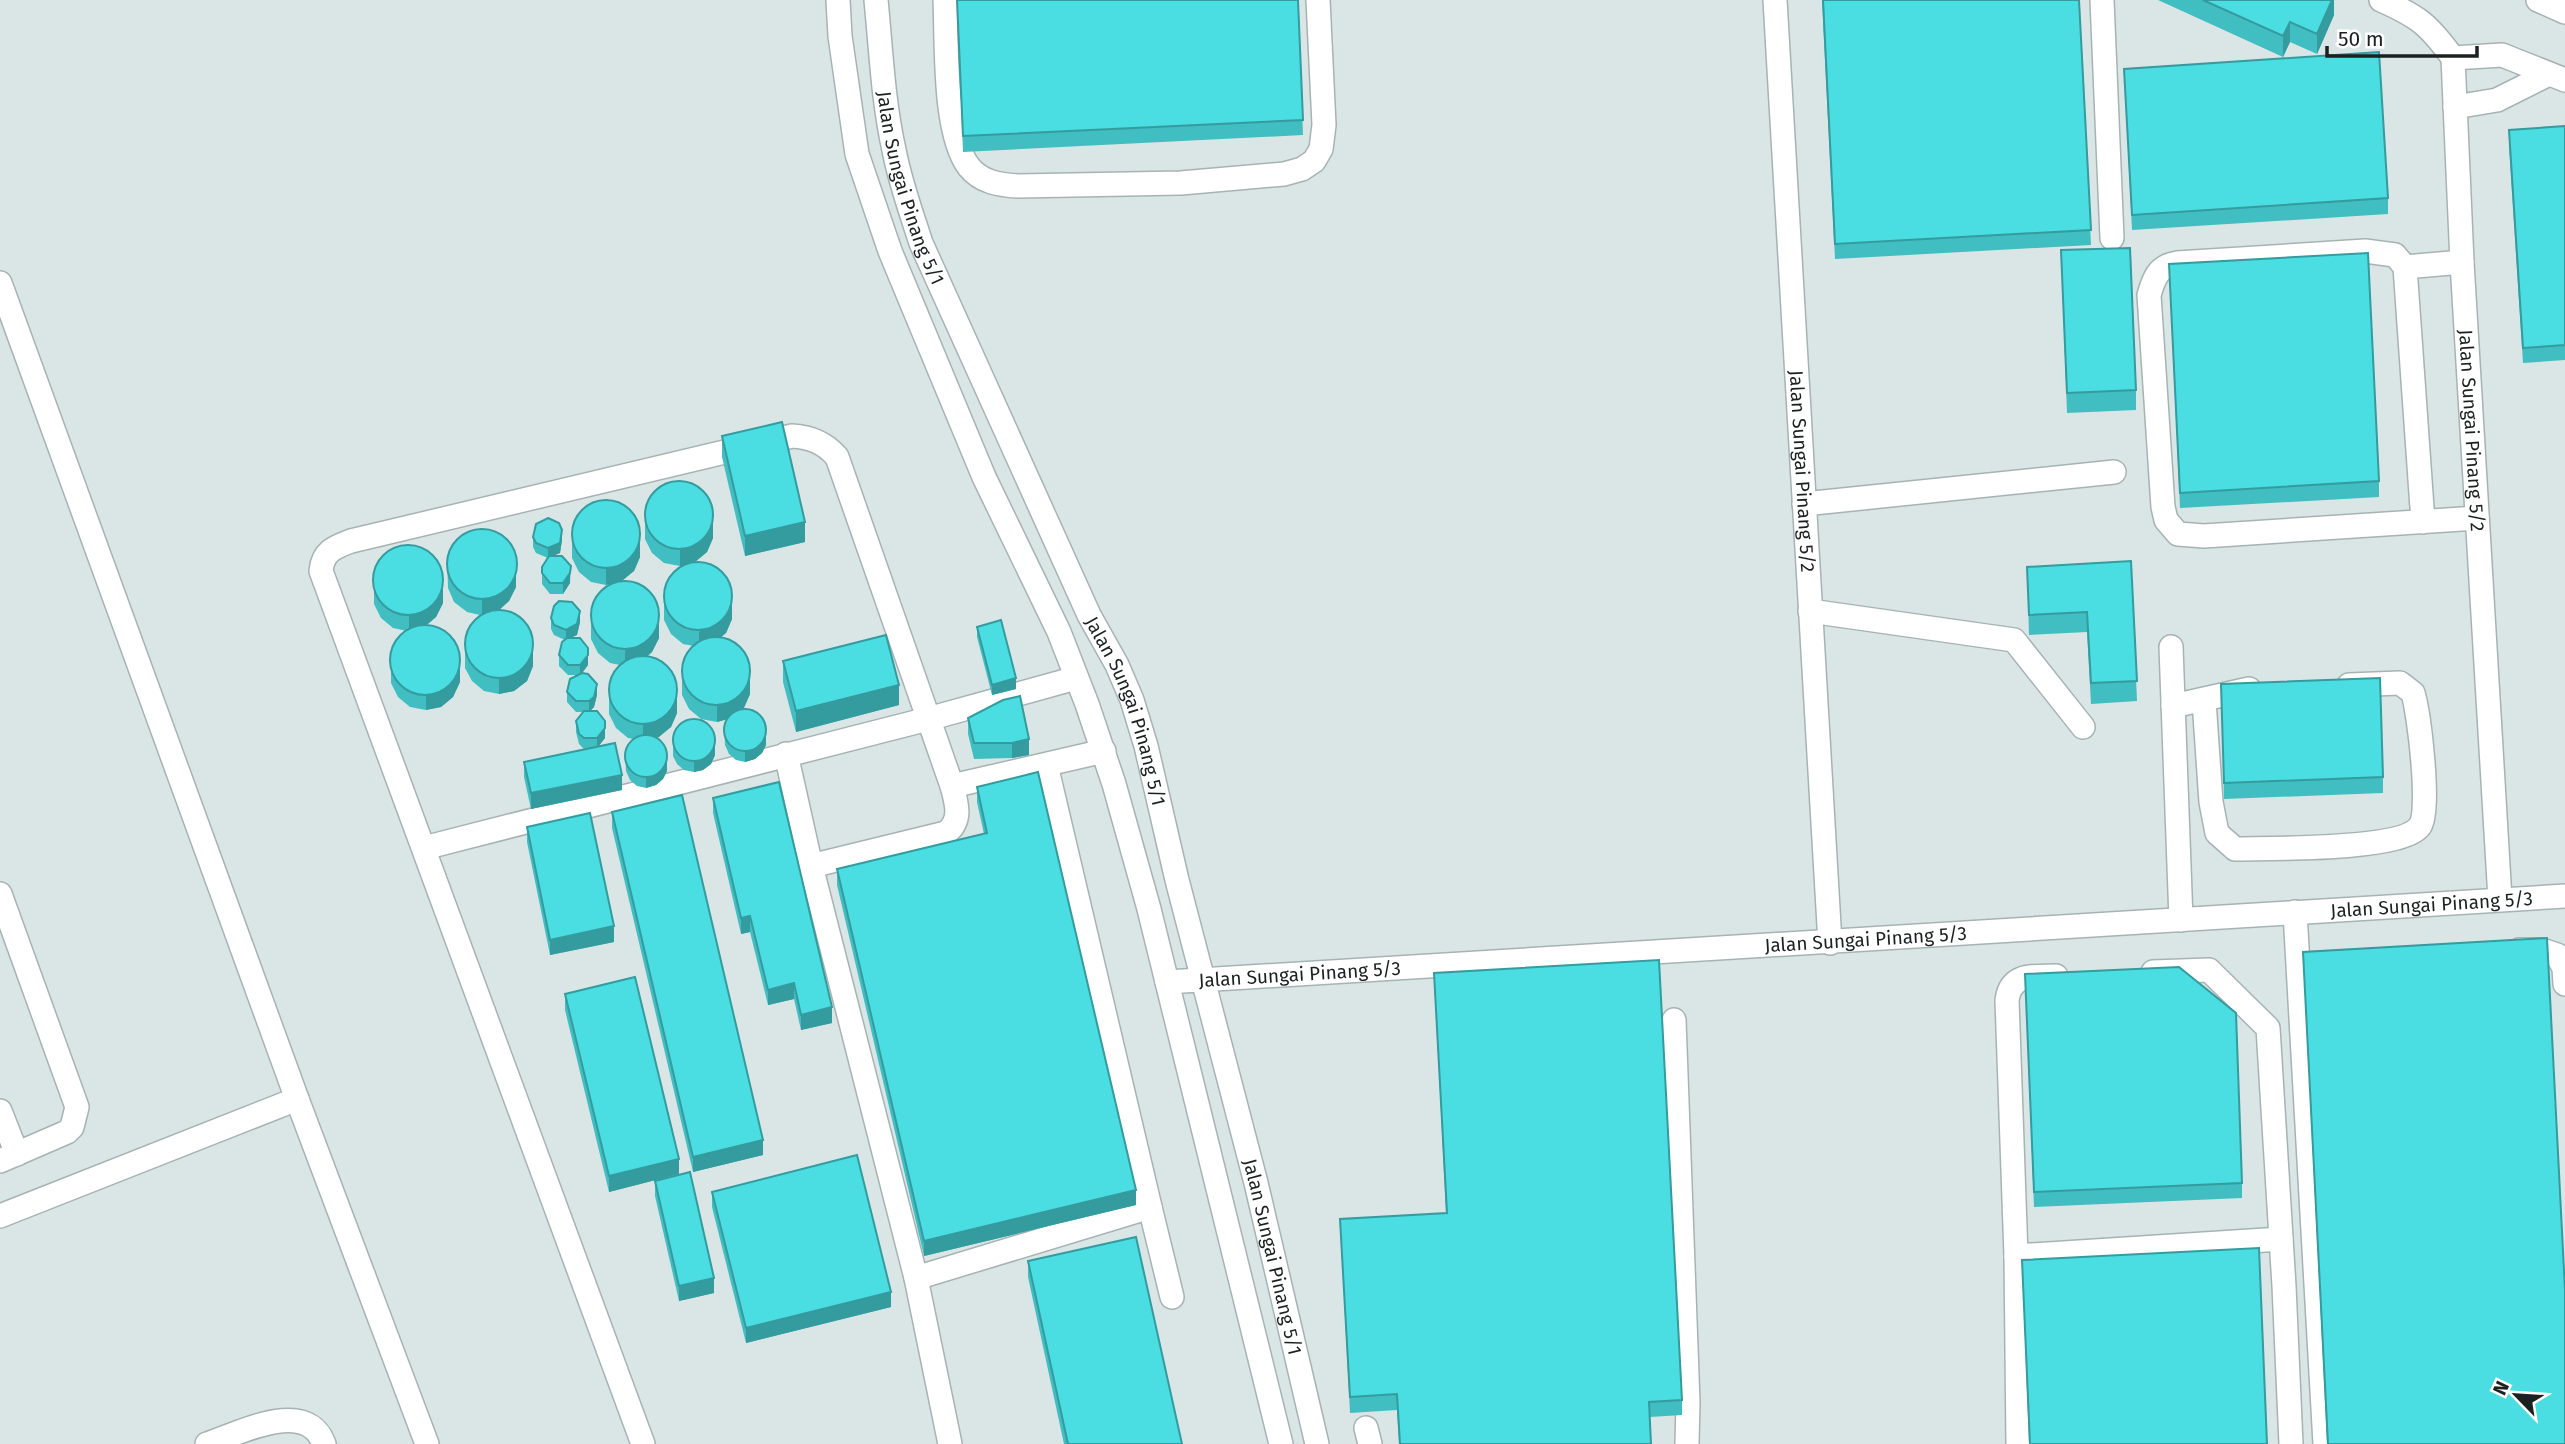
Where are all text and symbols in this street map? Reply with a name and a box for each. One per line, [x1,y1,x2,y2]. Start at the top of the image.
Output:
scale bar [2327,14,2478,58]
text: 50 m [2338,26,2384,52]
street label: Jalan Sungai Pinang 5/1 [873,90,949,288]
street label: Jalan Sungai Pinang 5/2 [2454,329,2489,532]
street label: Jalan Sungai Pinang 5/2 [1785,370,1819,573]
street label: Jalan Sungai Pinang 5/1 [1080,612,1170,808]
street label: Jalan Sungai Pinang 5/3 [2330,887,2534,922]
street label: Jalan Sungai Pinang 5/3 [1764,922,1968,957]
street label: Jalan Sungai Pinang 5/3 [1198,957,1402,992]
street label: Jalan Sungai Pinang 5/1 [1238,1156,1307,1357]
north arrow [2481,1360,2551,1430]
text: N [2488,1377,2514,1399]

